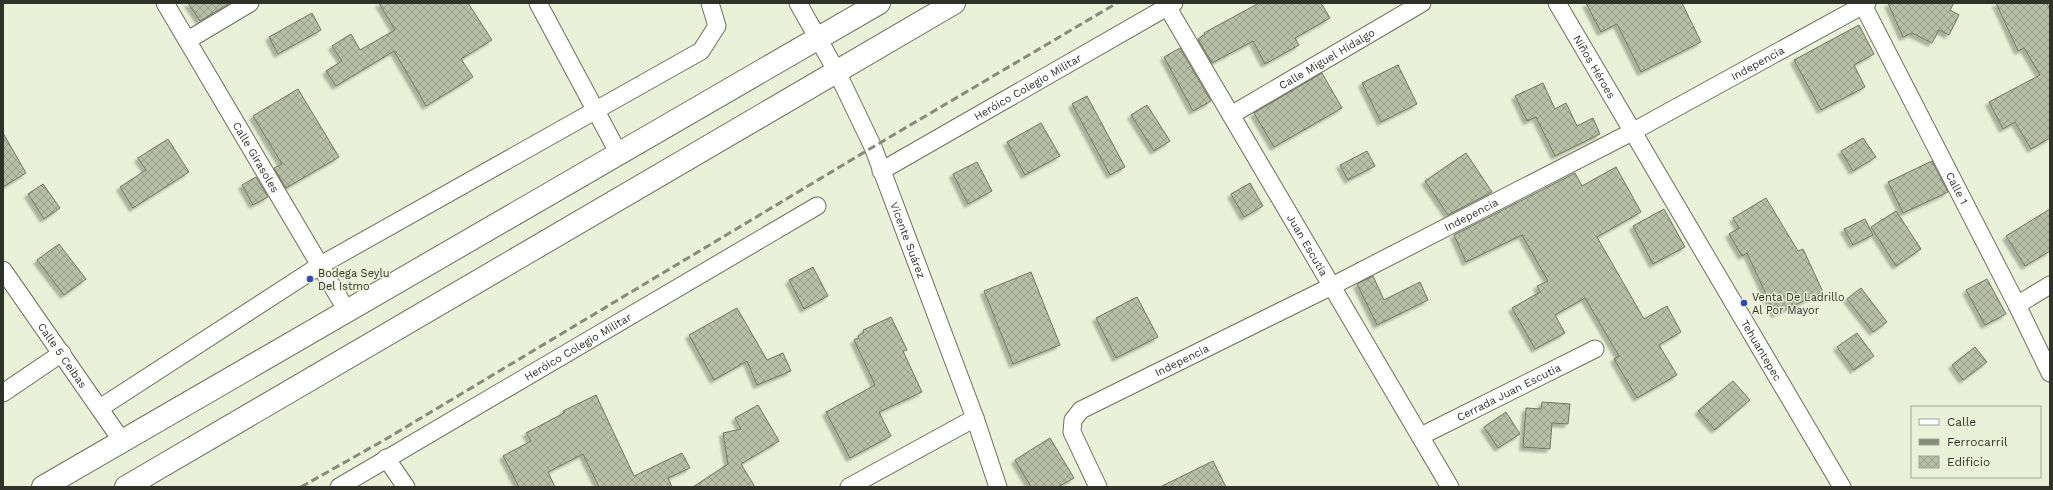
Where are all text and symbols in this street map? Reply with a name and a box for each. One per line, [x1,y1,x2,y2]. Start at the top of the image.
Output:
street label: Calle Miguel Hidalgo [1277,26,1377,92]
street label: Niños Héroes [1570,33,1618,101]
street label: Indepencia [1729,44,1787,83]
street label: Heróico Colegio Militar [972,51,1084,123]
street label: Calle Girasoles [230,120,282,195]
street label: Calle 1 [1943,170,1970,207]
street label: Indepencia [1442,196,1500,234]
street label: Vicente Suárez [887,200,928,280]
street label: Juan Escutia [1284,212,1330,279]
place label: Bodega Seylu Del Istmo [318,267,390,293]
marker: Bodega Seylu Del Istmo [305,274,315,284]
place label: Venta De Ladrillo Al Por Mayor [1752,291,1845,317]
marker: Venta De Ladrillo Al Por Mayor [1739,298,1749,308]
street label: Heróico Colegio Militar [522,310,634,384]
street label: Tehuantepec [1738,318,1784,383]
street label: Calle 5 Ceibas [35,320,89,391]
street label: Indepencia [1153,342,1211,380]
street label: Cerrada Juan Escutia [1455,361,1563,424]
legend [1911,406,2041,478]
text: Calle [1947,415,1976,429]
text: Ferrocarril [1947,435,2008,449]
text: Edificio [1947,455,1990,469]

